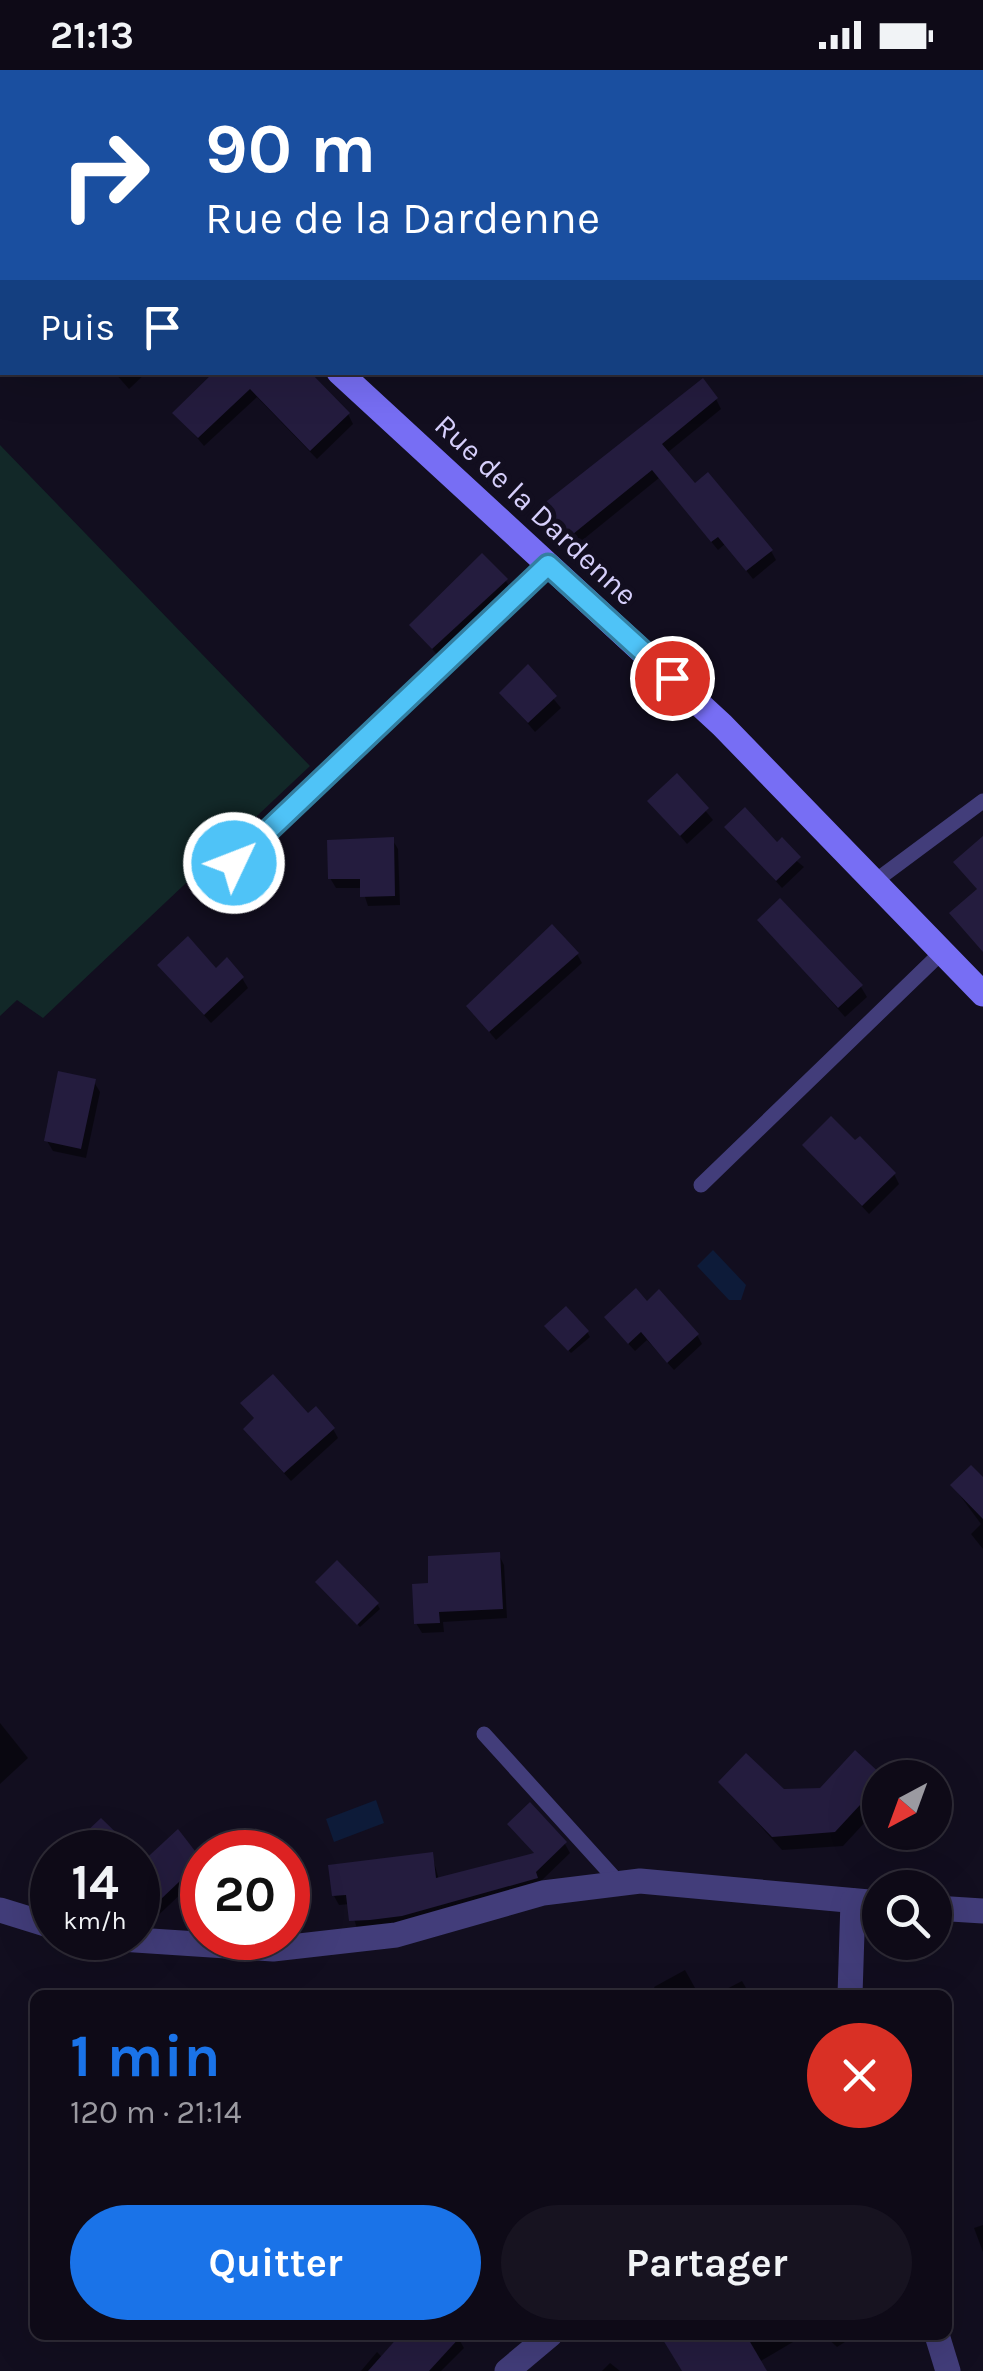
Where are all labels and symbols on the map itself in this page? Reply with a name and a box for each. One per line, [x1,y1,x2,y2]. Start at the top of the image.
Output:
street label: Rue de la Dardenne [427,407,645,613]
pin [630,636,715,721]
position arrow [182,811,286,915]
north arrow [862,1760,952,1850]
speed limit sign: 20 [180,1830,310,1960]

